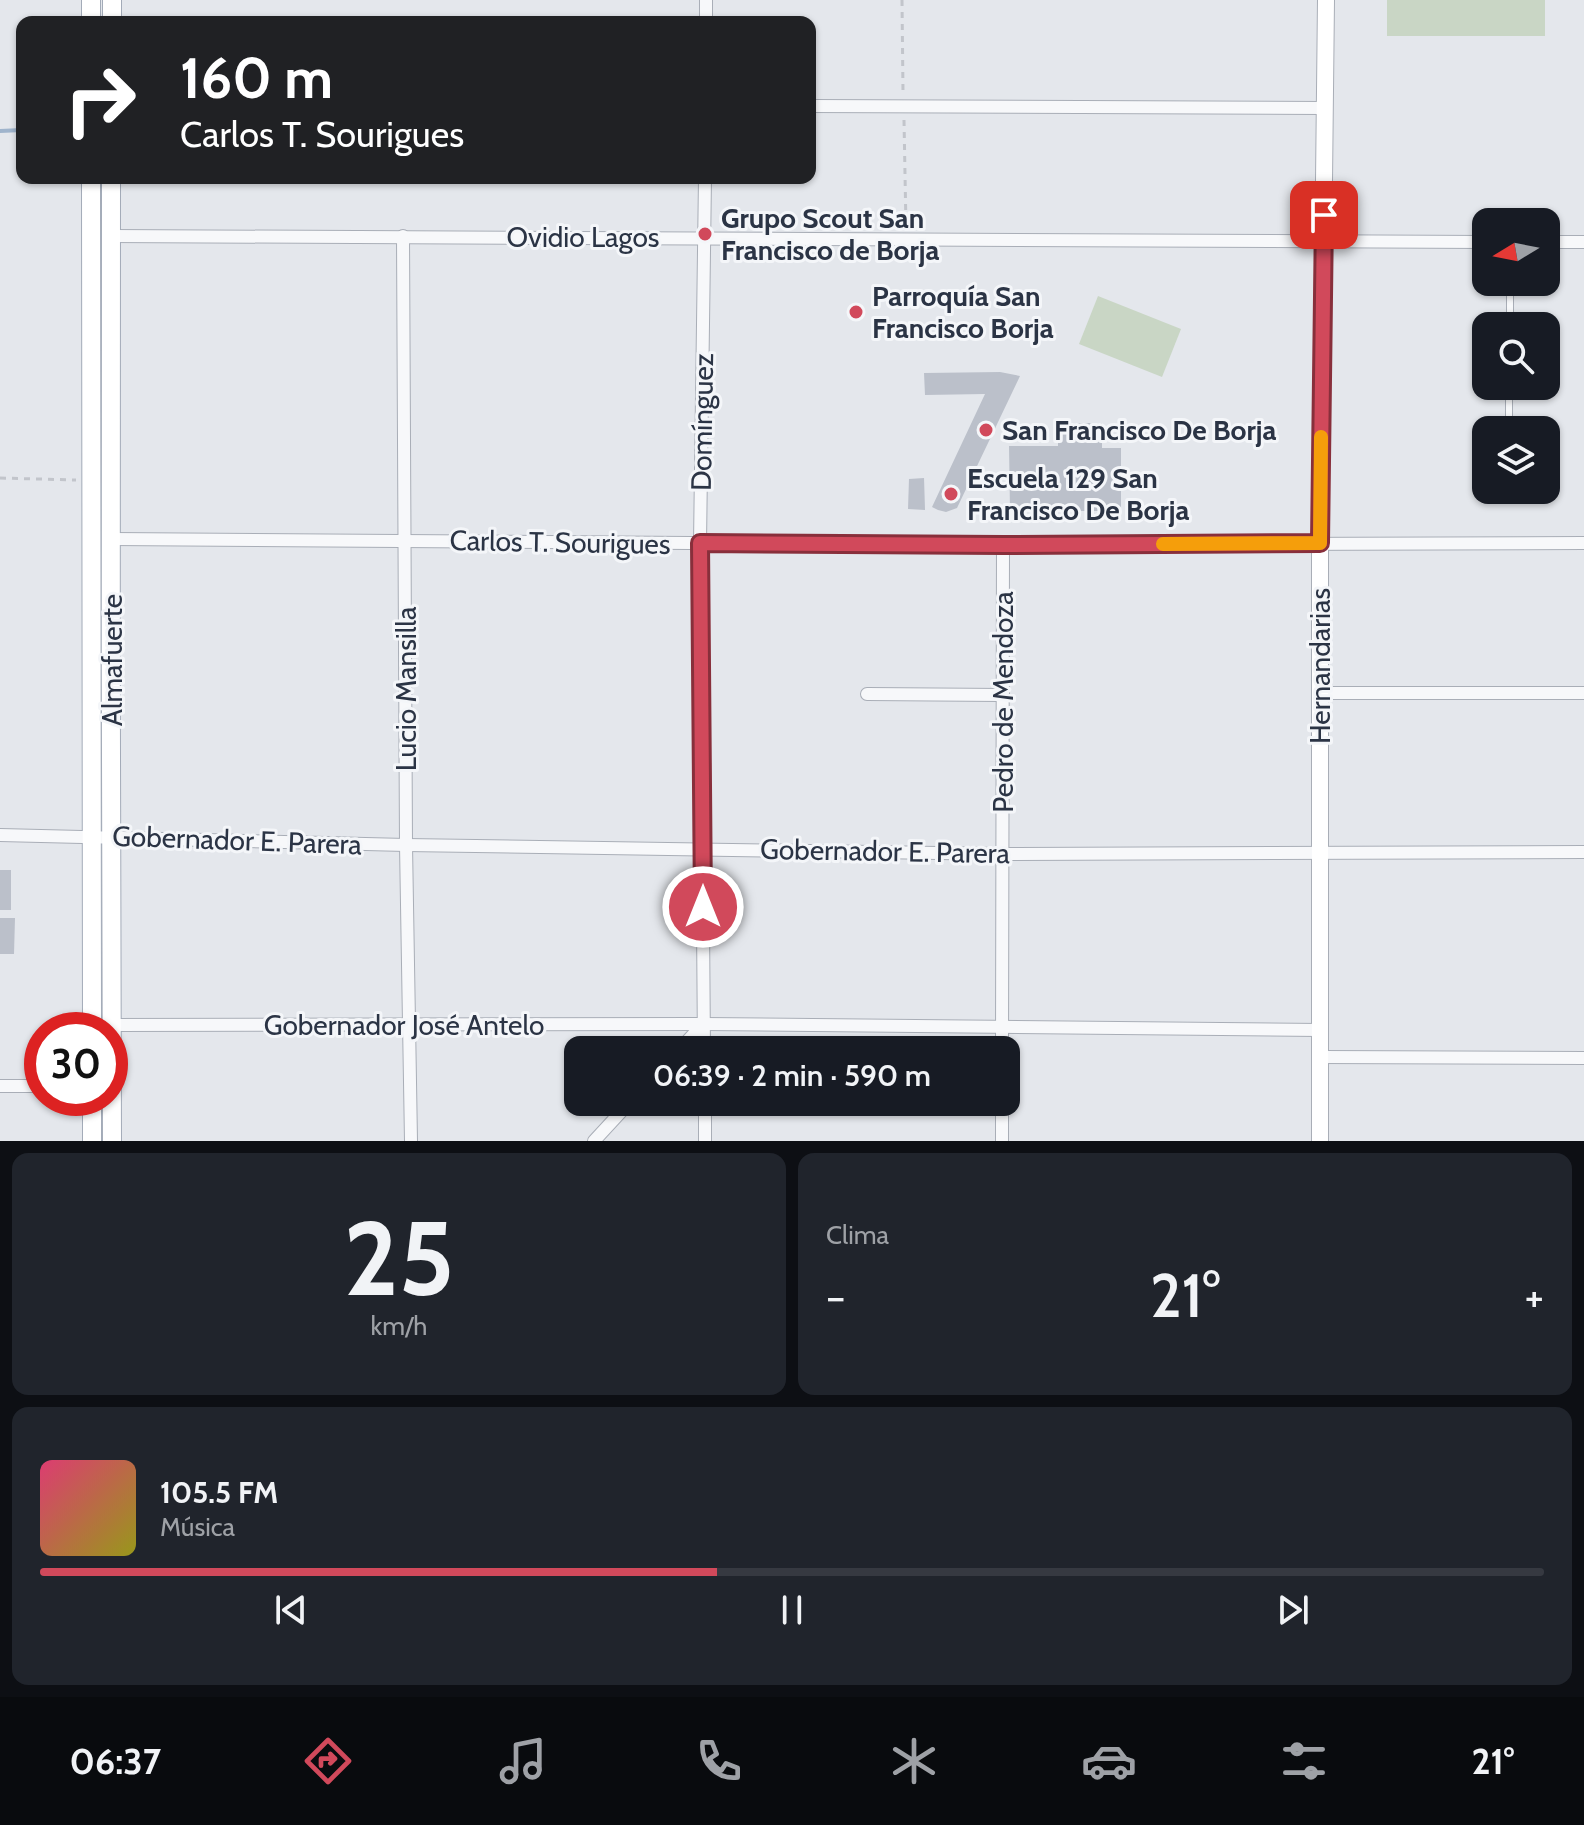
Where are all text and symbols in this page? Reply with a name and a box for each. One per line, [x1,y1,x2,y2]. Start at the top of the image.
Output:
text: 160 m [180,44,333,112]
icon: right [48,48,152,152]
text: Carlos T. Sourigues [180,112,464,156]
pin [1290,181,1358,249]
icon: arrive [1302,193,1346,237]
place label: Grupo Scout San Francisco de Borja [721,201,940,267]
north arrow [1472,208,1560,296]
map controls [1472,208,1560,504]
street label: Ovidio Lagos [507,220,659,254]
marker: Grupo Scout San Francisco de Borja [696,225,714,243]
place label: Parroquía San Francisco Borja [872,279,1054,345]
marker: Parroquía San Francisco Borja [847,303,865,321]
button: search [1472,312,1560,400]
street label: Domínguez [684,353,720,491]
place label: San Francisco De Borja [1002,413,1276,447]
button: layers [1472,416,1560,504]
marker: San Francisco De Borja [977,421,995,439]
place label: Escuela 129 San Francisco De Borja [967,461,1190,527]
marker: Escuela 129 San Francisco De Borja [942,485,960,503]
street label: Carlos T. Sourigues [449,523,671,561]
street label: Hernandarias [1303,588,1337,744]
street label: Pedro de Mendoza [986,591,1020,813]
street label: Almafuerte [95,594,129,726]
street label: Lucio Mansilla [389,606,423,771]
street label: Gobernador E. Parera [112,819,363,861]
street label: Gobernador E. Parera [760,832,1011,870]
position arrow [661,865,745,949]
street label: Gobernador José Antelo [264,1008,544,1042]
speed limit sign: 30 [24,1012,128,1116]
text: 06:39 · 2 min · 590 m [653,1057,931,1094]
text: 25 [344,1195,454,1321]
text: Clima [826,1219,889,1251]
text: 21° [1150,1259,1220,1332]
text: − [826,1270,845,1323]
text: + [1525,1270,1544,1323]
text: km/h [371,1310,427,1342]
text: 105.5 FM [160,1474,278,1511]
text: Música [160,1511,235,1543]
icon: previous [269,1588,313,1632]
icon: pause [770,1588,814,1632]
icon: next [1271,1588,1315,1632]
icon: directions [300,1733,356,1789]
icon: music [495,1733,551,1789]
icon: phone [691,1733,747,1789]
icon: climate [886,1733,942,1789]
icon: car [1081,1733,1137,1789]
icon: filters [1276,1733,1332,1789]
text: 06:37 [70,1739,161,1783]
text: 21° [1472,1739,1514,1783]

